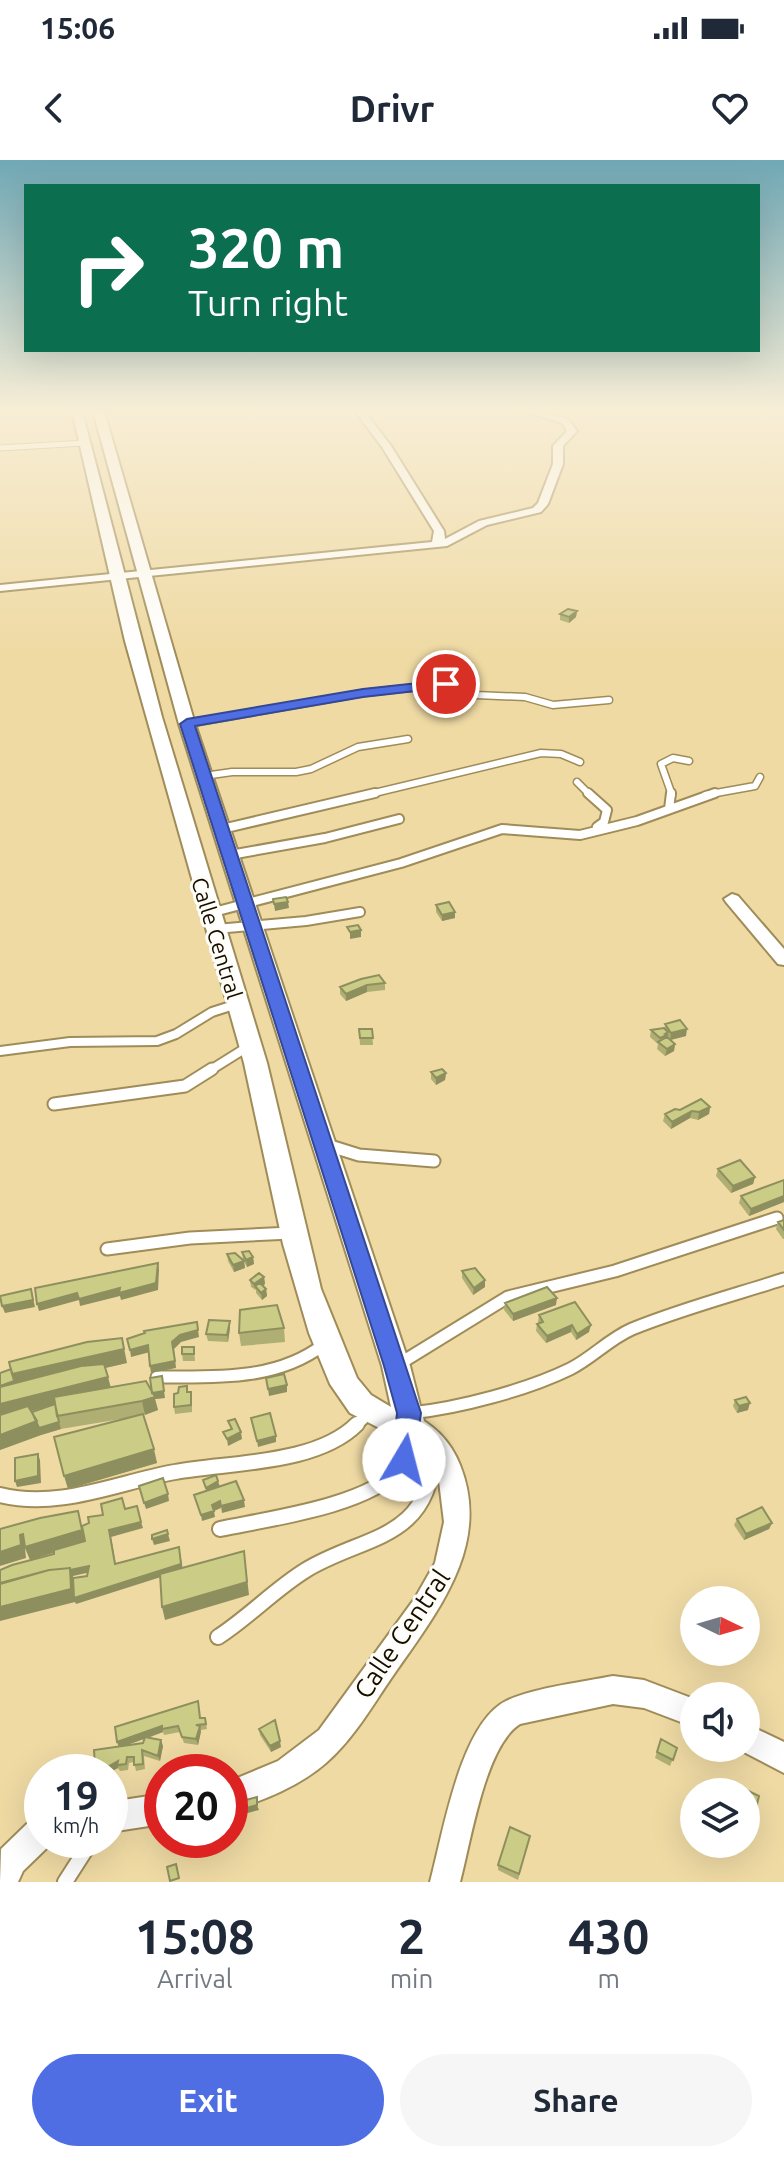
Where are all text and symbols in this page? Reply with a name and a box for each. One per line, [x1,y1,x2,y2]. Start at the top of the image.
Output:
text: 15:06 [40,11,115,45]
icon: back [32,86,76,130]
icon: heart [708,86,752,130]
text: Drivr [350,88,434,129]
icon: right [56,216,160,320]
text: 320 m [188,216,344,279]
text: Turn right [188,282,348,323]
pin [412,650,480,718]
icon: arrive [424,662,468,706]
street label: Calle Central [187,874,248,1002]
position arrow [362,1418,446,1502]
street label: Calle Central [348,1564,455,1703]
north arrow [680,1586,760,1666]
map controls [680,1586,760,1858]
button: sound [680,1682,760,1762]
speed limit sign: 20 [144,1754,248,1858]
text: 19 [53,1773,99,1818]
button: layers [680,1778,760,1858]
text: km/h [53,1814,99,1837]
text: 15:08 [135,1909,255,1963]
text: 2 [398,1909,425,1963]
text: 430 [568,1909,649,1963]
text: Arrival [157,1964,233,1993]
text: min [390,1964,433,1993]
text: m [597,1964,620,1993]
button: Exit [32,2054,384,2146]
button: Share [400,2054,752,2146]

